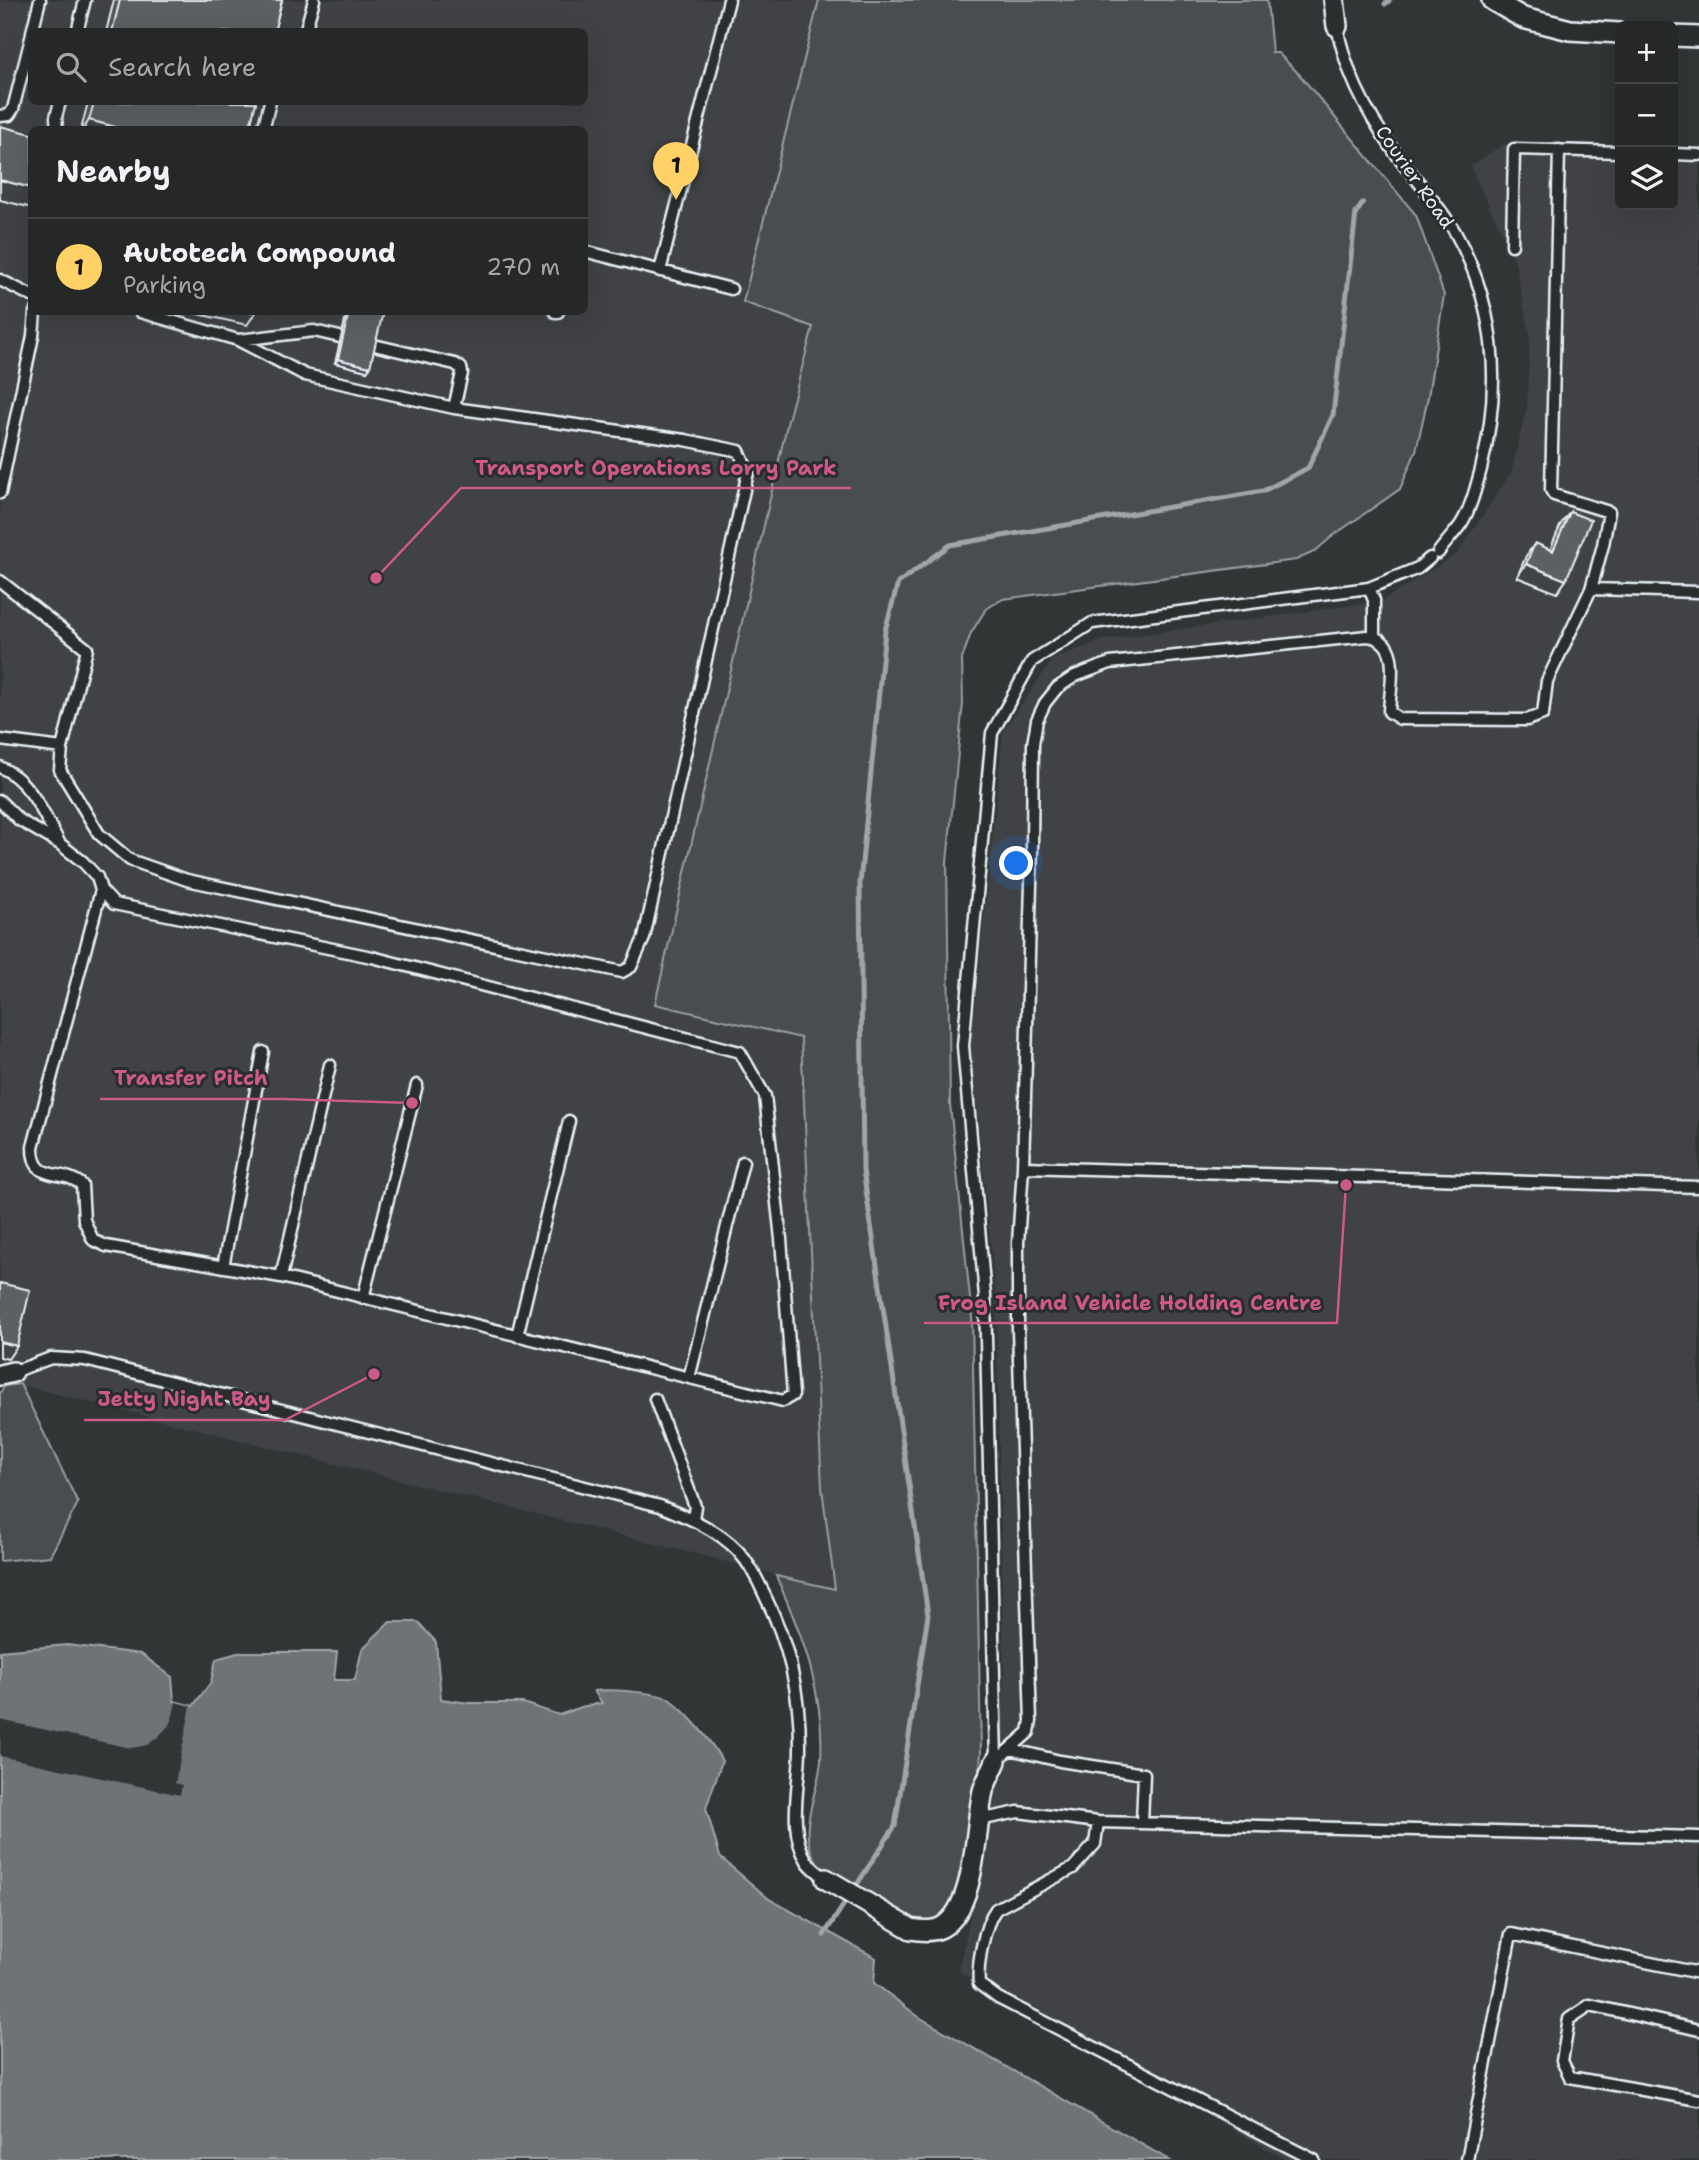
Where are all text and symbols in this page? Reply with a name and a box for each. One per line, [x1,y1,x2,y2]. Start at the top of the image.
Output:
map controls [1615,21,1678,210]
button: + [1615,21,1678,84]
search box [28,28,588,105]
icon: search [52,48,90,86]
text: Search here [108,49,257,84]
button: − [1615,84,1678,147]
street label: Courier Road [1370,120,1460,234]
pin: 1 [653,142,699,200]
button: layers [1615,147,1678,210]
text: Nearby [56,151,171,192]
text: Autotech Compound [123,235,396,270]
text: 1 [74,252,84,282]
text: 270 m [486,252,560,282]
text: Parking [123,270,206,300]
callout: Transport Operations Lorry Park [461,446,851,488]
text: Transport Operations Lorry Park [475,454,837,482]
your location [999,846,1033,880]
callout: Transfer Pitch [100,1057,282,1099]
text: Transfer Pitch [114,1064,268,1092]
callout: Frog Island Vehicle Holding Centre [924,1281,1337,1323]
text: Frog Island Vehicle Holding Centre [938,1289,1322,1317]
callout: Jetty Night Bay [84,1378,285,1420]
text: Jetty Night Bay [97,1385,271,1413]

